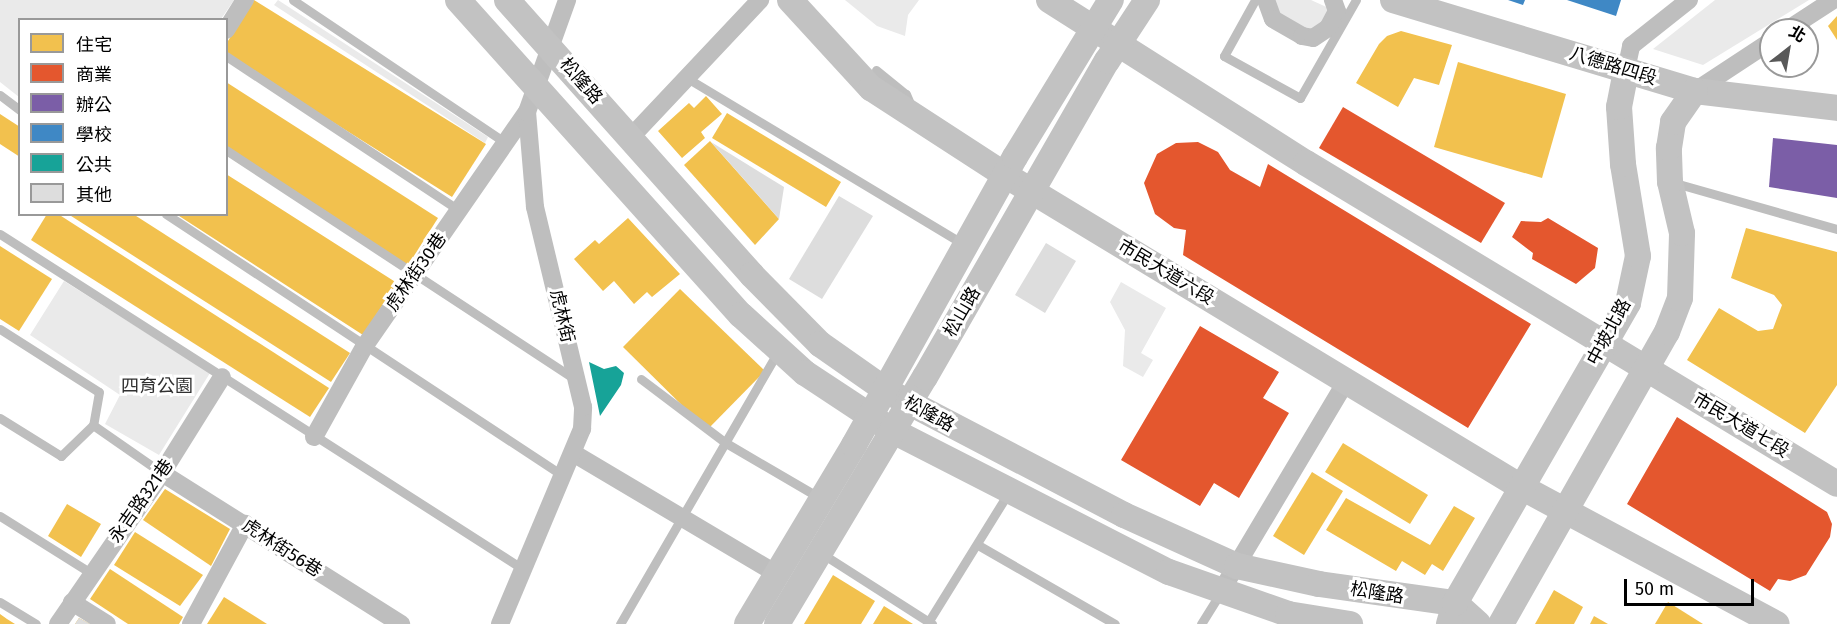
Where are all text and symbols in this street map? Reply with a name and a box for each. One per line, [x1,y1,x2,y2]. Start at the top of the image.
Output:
legend [18,18,228,216]
north arrow [1759,18,1819,78]
text: 北 [1786,22,1809,46]
text: 住宅 [76,34,112,56]
street label: 八德路四段 [1567,43,1659,89]
street label: 松隆路 [555,54,607,108]
text: 商業 [76,64,112,86]
text: 辦公 [76,94,112,116]
text: 學校 [76,124,112,146]
text: 公共 [76,154,112,176]
text: 其他 [76,184,112,206]
street label: 虎林街30巷 [381,229,451,315]
street label: 市民大道六段 [1114,235,1218,309]
street label: 松山路 [939,283,985,341]
street label: 虎林街 [545,287,579,345]
street label: 中坡北路 [1583,295,1635,369]
park label: 四育公園 [121,375,193,397]
street label: 市民大道七段 [1689,388,1793,462]
street label: 松隆路 [900,391,958,437]
street label: 永吉路321巷 [104,455,178,547]
street label: 虎林街56巷 [238,514,326,582]
scale bar [1627,567,1758,605]
street label: 松隆路 [1349,578,1405,608]
text: 50 m [1635,578,1674,600]

